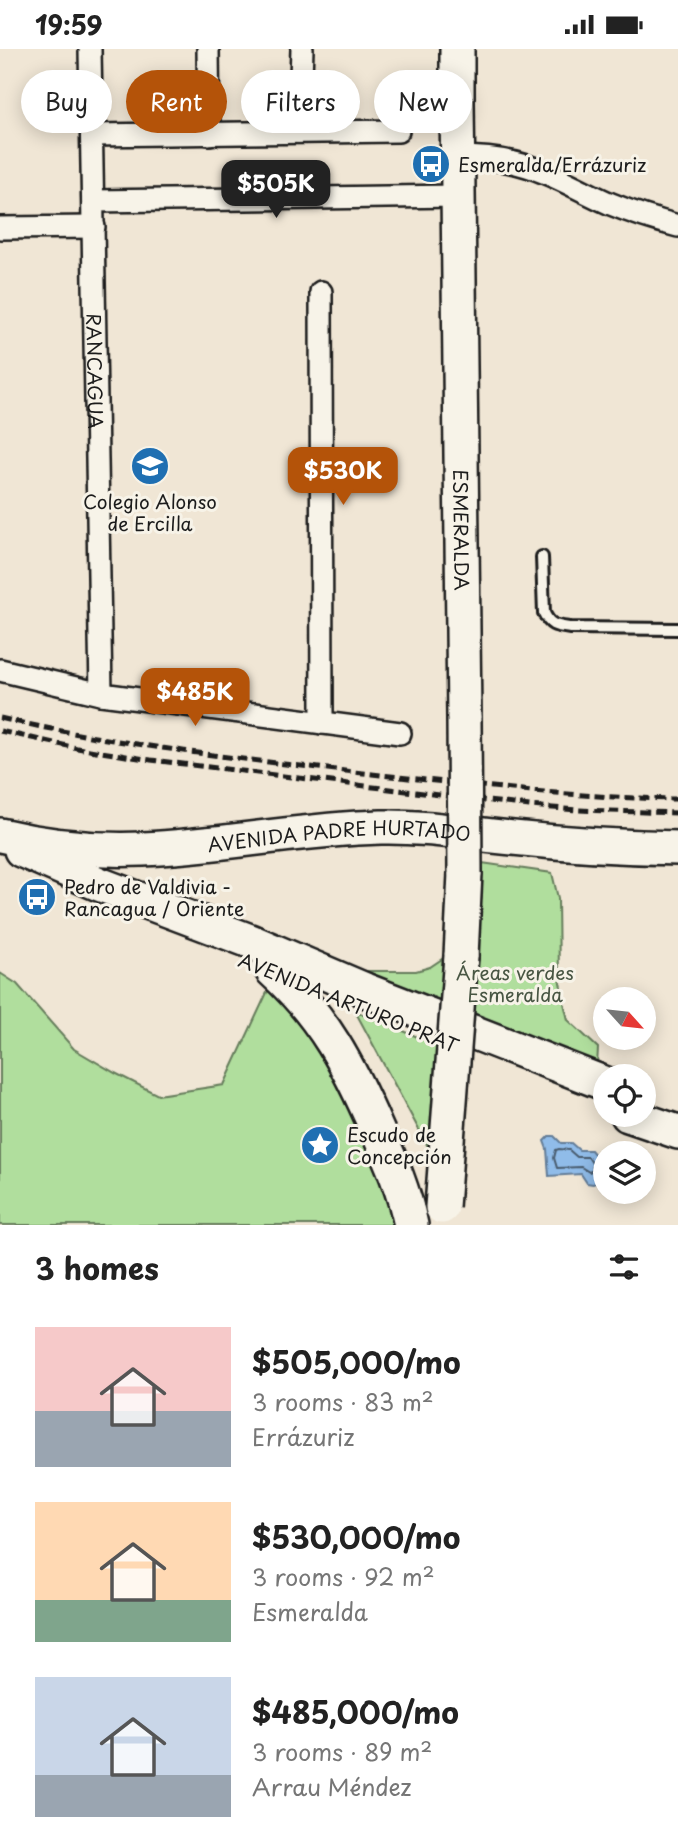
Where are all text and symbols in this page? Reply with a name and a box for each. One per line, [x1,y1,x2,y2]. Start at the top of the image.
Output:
text: 19:59 [35,5,102,44]
chip: Buy [21,70,112,133]
chip: Rent [126,70,227,133]
chip: Filters [241,70,360,133]
chip: New [374,70,472,133]
bus stop icon: Esmeralda/Errázuriz [410,143,452,185]
place label: Esmeralda/Errázuriz [458,150,646,178]
pin: $505K [227,160,325,220]
text: $505K [237,165,315,200]
street label: RANCAGUA [81,313,110,429]
school or university icon: Colegio Alonso de Ercilla [129,445,171,487]
pin: $530K [294,447,392,507]
text: $530K [304,452,382,487]
street label: ESMERALDA [447,469,477,591]
place label: Colegio Alonso de Ercilla [83,487,217,537]
pin: $485K [146,669,244,728]
text: $485K [157,673,233,708]
street label: AVENIDA PADRE HURTADO [206,813,472,858]
place label: Pedro de Valdivia - Rancagua / Oriente [64,872,244,922]
bus stop icon: Pedro de Valdivia - Rancagua / Oriente [16,876,58,918]
street label: AVENIDA ARTURO PRAT [235,945,463,1059]
park label: Áreas verdes Esmeralda [456,958,574,1008]
north arrow [593,987,656,1050]
map controls [593,987,656,1204]
button: locate [593,1064,656,1127]
place label: Escudo de Concepción [347,1120,452,1170]
place icon: Escudo de Concepción [299,1124,341,1166]
button: layers [593,1141,656,1204]
text: 3 homes [35,1245,159,1290]
icon: filters [605,1248,643,1286]
text: $505,000/mo [252,1339,461,1384]
icon: home [91,1355,175,1439]
text: 3 rooms · 83 m² [252,1384,434,1419]
text: Errázuriz [252,1419,354,1454]
text: $530,000/mo [252,1514,460,1559]
icon: home [91,1530,175,1614]
text: 3 rooms · 92 m² [252,1559,435,1594]
text: Esmeralda [252,1594,368,1629]
text: $485,000/mo [252,1689,459,1734]
icon: home [91,1705,175,1789]
text: 3 rooms · 89 m² [252,1734,432,1769]
text: Arrau Méndez [252,1769,411,1804]

